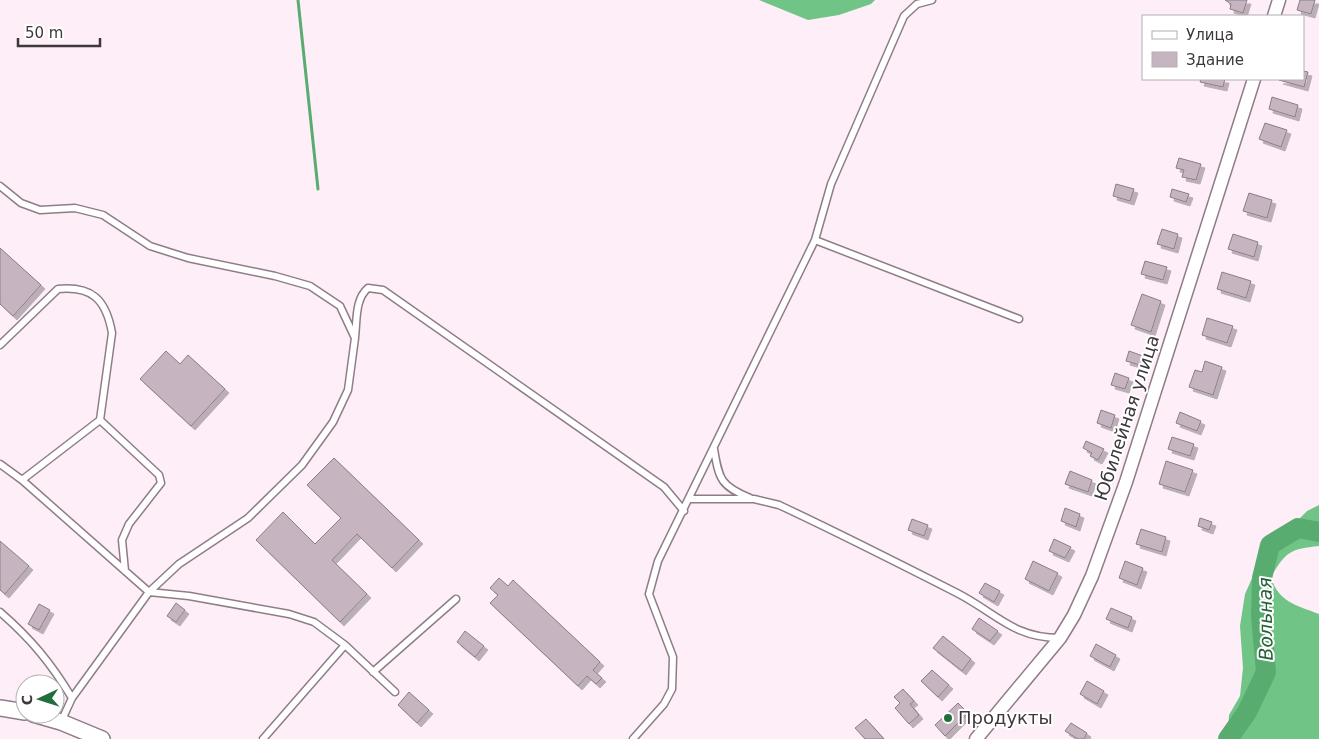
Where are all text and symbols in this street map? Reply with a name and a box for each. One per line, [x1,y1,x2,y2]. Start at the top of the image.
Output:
scale bar [18,15,100,47]
legend [1142,15,1304,80]
text: 50 m [25,24,63,42]
text: Улица [1186,26,1234,44]
text: Здание [1186,51,1244,69]
street label: Юбилейная улица [1090,332,1163,503]
water label: Вольная [1253,577,1277,661]
north arrow [15,674,65,724]
text: С [19,694,35,706]
place label: Продукты [958,707,1053,728]
marker: Продукты [942,712,954,724]

